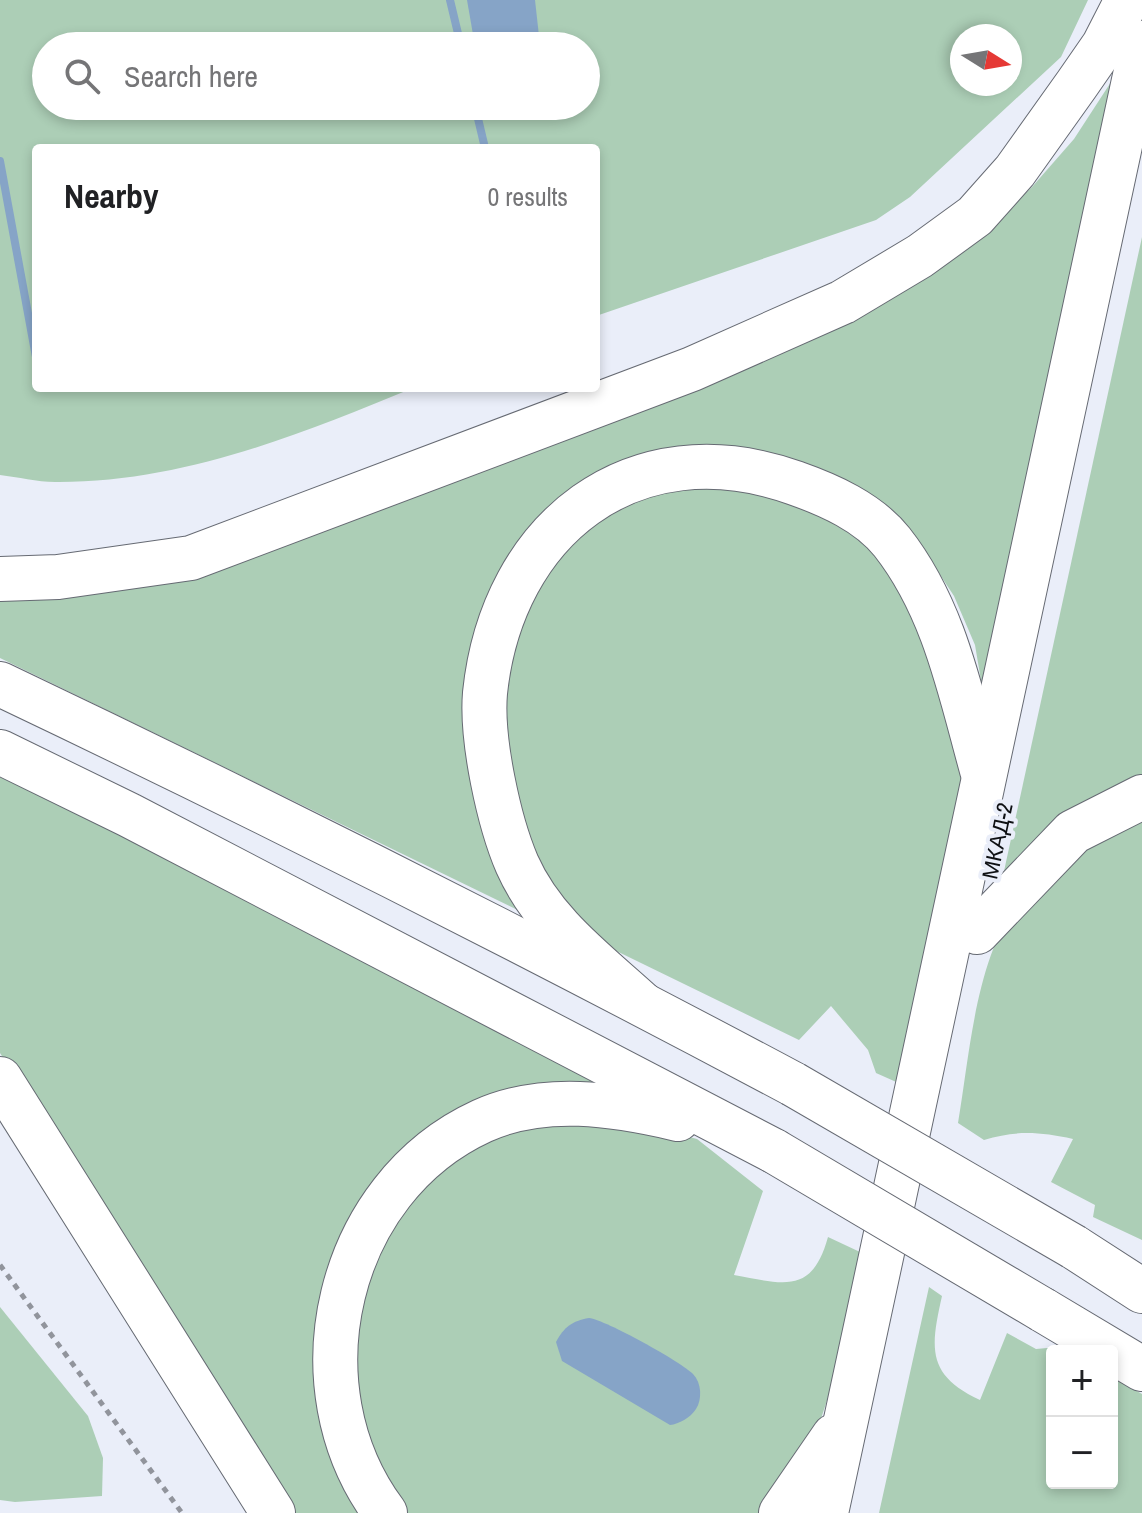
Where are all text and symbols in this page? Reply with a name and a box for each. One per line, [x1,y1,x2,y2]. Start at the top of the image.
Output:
north arrow [950,24,1022,96]
search box [32,32,600,120]
icon: search [60,54,104,98]
text: Search here [124,56,258,96]
text: Nearby [64,173,159,219]
text: 0 results [487,179,568,214]
street label: МКАД-2 [974,800,1020,882]
map controls [1046,1345,1118,1489]
button: + [1046,1345,1118,1417]
button: − [1046,1417,1118,1489]

